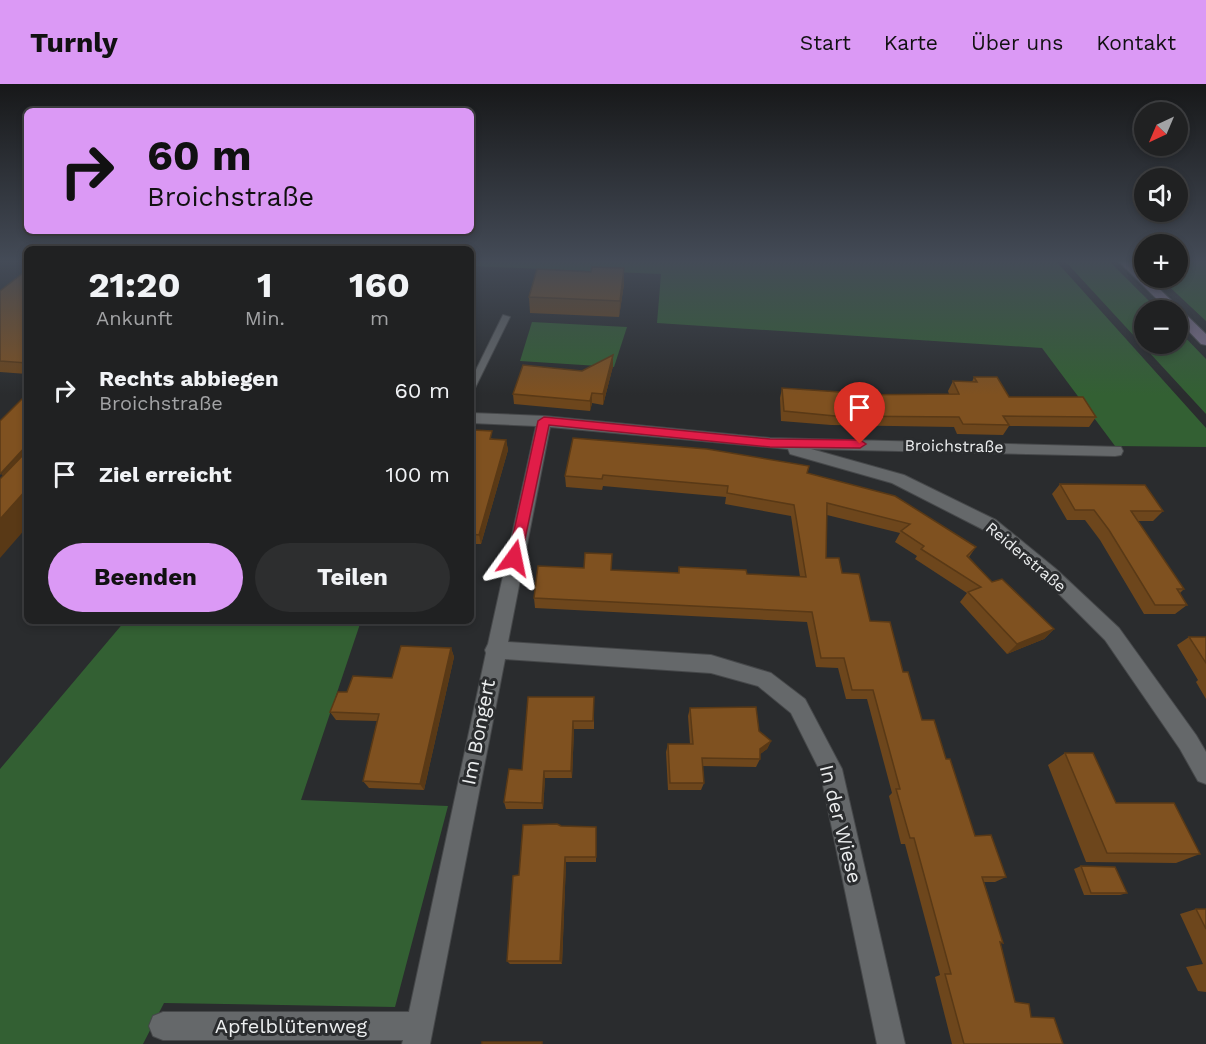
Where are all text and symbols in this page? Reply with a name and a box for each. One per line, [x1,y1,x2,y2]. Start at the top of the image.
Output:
text: Turnly [30,26,118,59]
text: Start [800,30,851,55]
text: Karte [884,30,938,55]
text: Über uns [971,30,1063,55]
text: Kontakt [1096,30,1176,55]
north arrow [1134,102,1188,156]
map controls [1134,102,1188,354]
text: 60 m [147,131,251,180]
icon: right [48,132,126,210]
button: sound [1134,168,1188,222]
text: Broichstraße [147,181,314,213]
button: + [1134,234,1188,288]
text: 21:20 [88,264,181,306]
text: 1 [257,264,273,306]
text: 160 [349,264,410,306]
button: − [1134,300,1188,354]
text: Ankunft [96,306,173,330]
text: Min. [245,306,285,330]
text: m [370,306,389,330]
text: Rechts abbiegen [99,366,279,391]
icon: right [48,374,81,407]
text: 60 m [394,378,450,403]
pin [834,382,885,444]
text: Broichstraße [99,391,223,415]
icon: arrive [843,391,876,424]
street label: Broichstraße [904,436,1004,456]
icon: arrive [48,458,81,491]
text: Ziel erreicht [99,462,232,487]
text: 100 m [386,462,450,487]
street label: Reiderstraße [982,518,1070,596]
position arrow [482,526,546,590]
button: Beenden [48,543,243,612]
button: Teilen [255,543,450,612]
street label: Im Bongert [456,676,500,787]
street label: In der Wiese [815,762,867,886]
street label: Apfelblütenweg [215,1014,368,1038]

